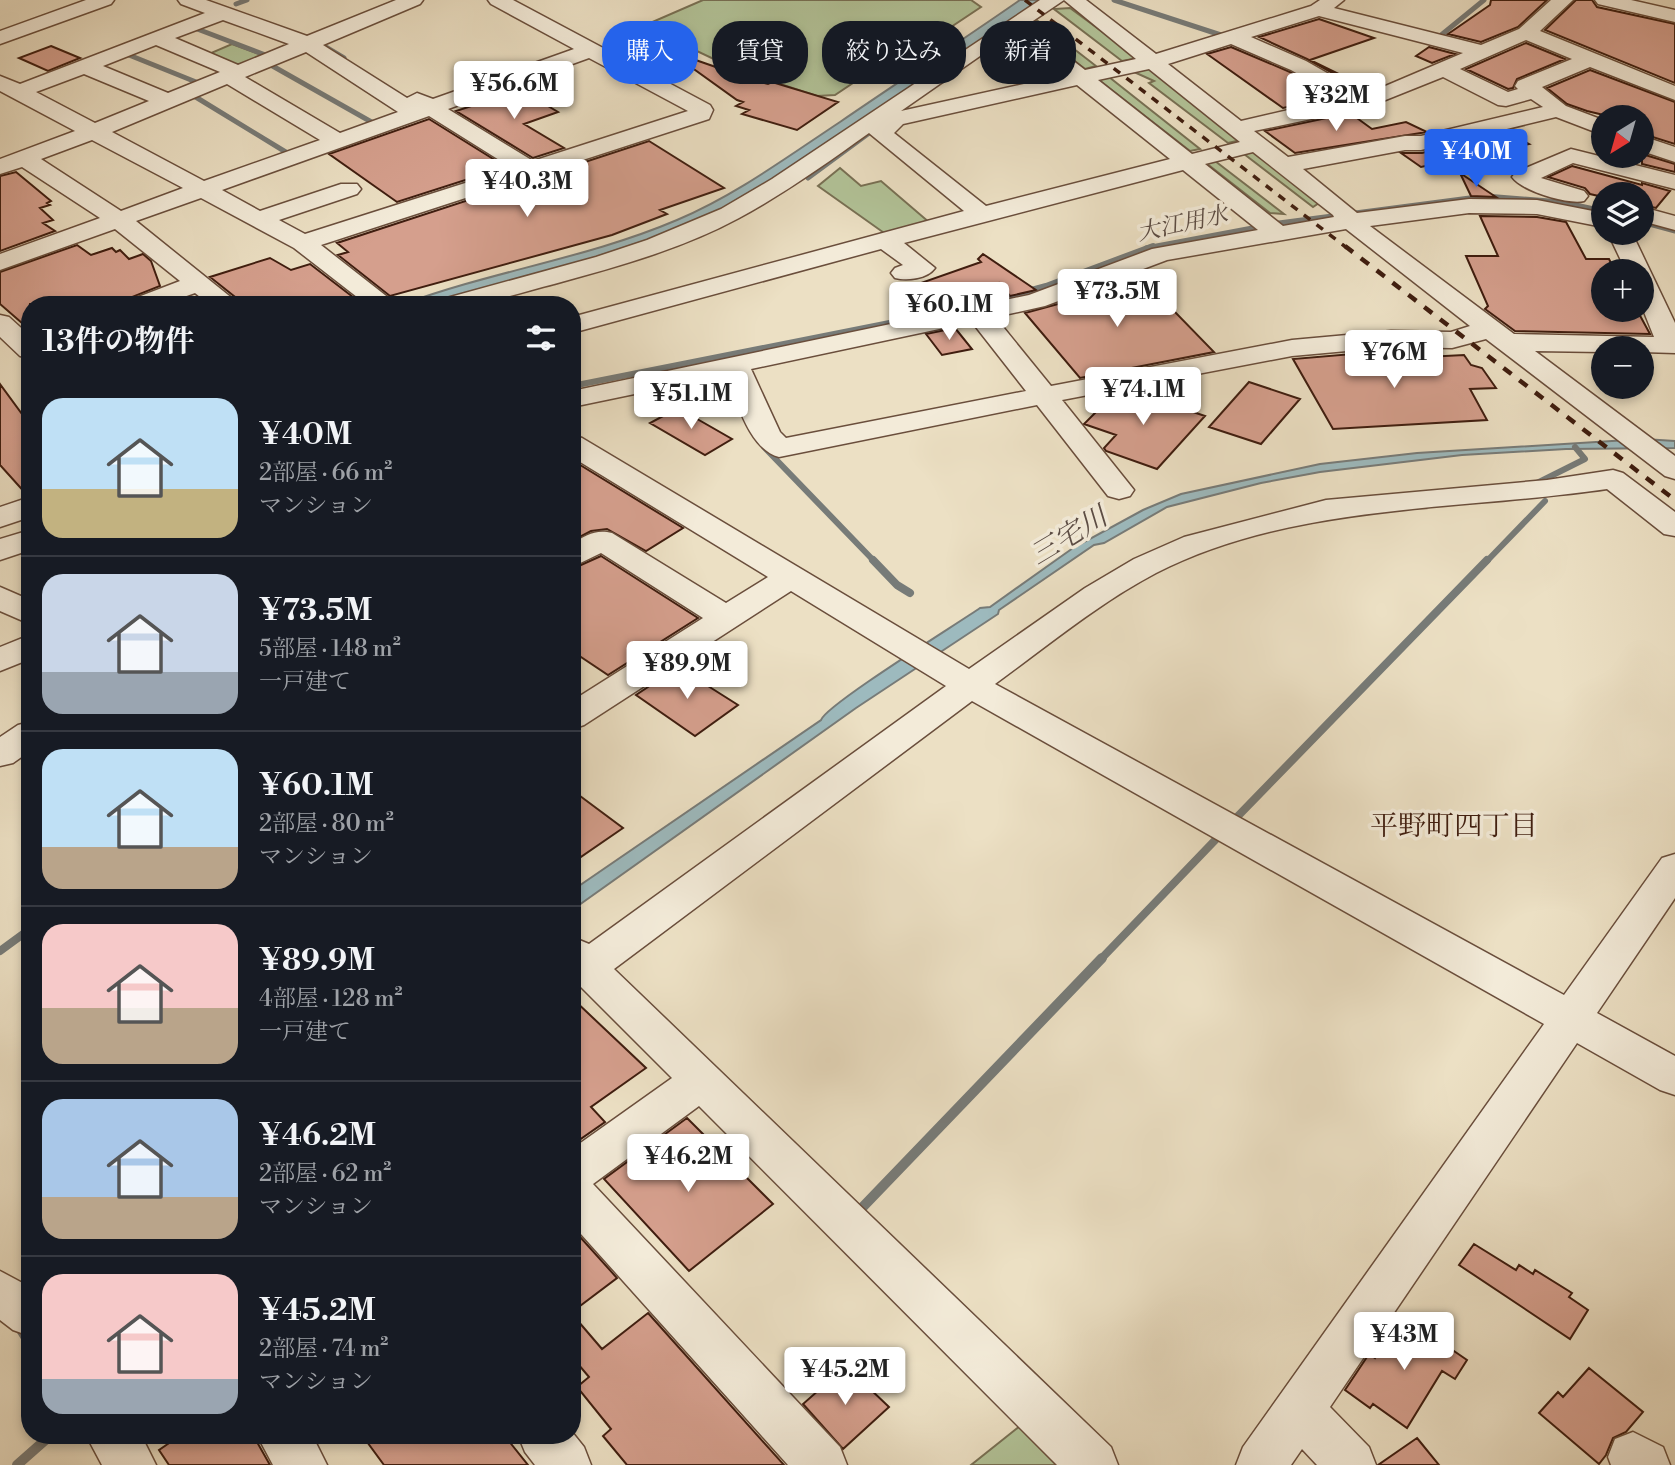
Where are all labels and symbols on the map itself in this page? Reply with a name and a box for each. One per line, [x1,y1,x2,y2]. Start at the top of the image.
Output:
pin: ¥56.6M [457,61,571,121]
pin: ¥32M [1295,74,1377,133]
north arrow [1591,105,1654,168]
pin: ¥40M [1435,130,1517,189]
pin: ¥40.3M [470,160,584,219]
water label: 大江用水 [1134,200,1232,247]
pin: ¥73.5M [1060,270,1174,329]
pin: ¥60.1M [892,282,1006,342]
pin: ¥76M [1353,330,1435,390]
pin: ¥74.1M [1086,368,1200,427]
pin: ¥51.1M [634,372,748,431]
water label: 三宅川 [1024,498,1116,573]
pin: ¥89.9M [630,642,744,701]
district label: 平野町四丁目 [1370,809,1538,844]
pin: ¥46.2M [631,1134,745,1194]
pin: ¥43M [1363,1312,1445,1372]
pin: ¥45.2M [788,1348,902,1407]

